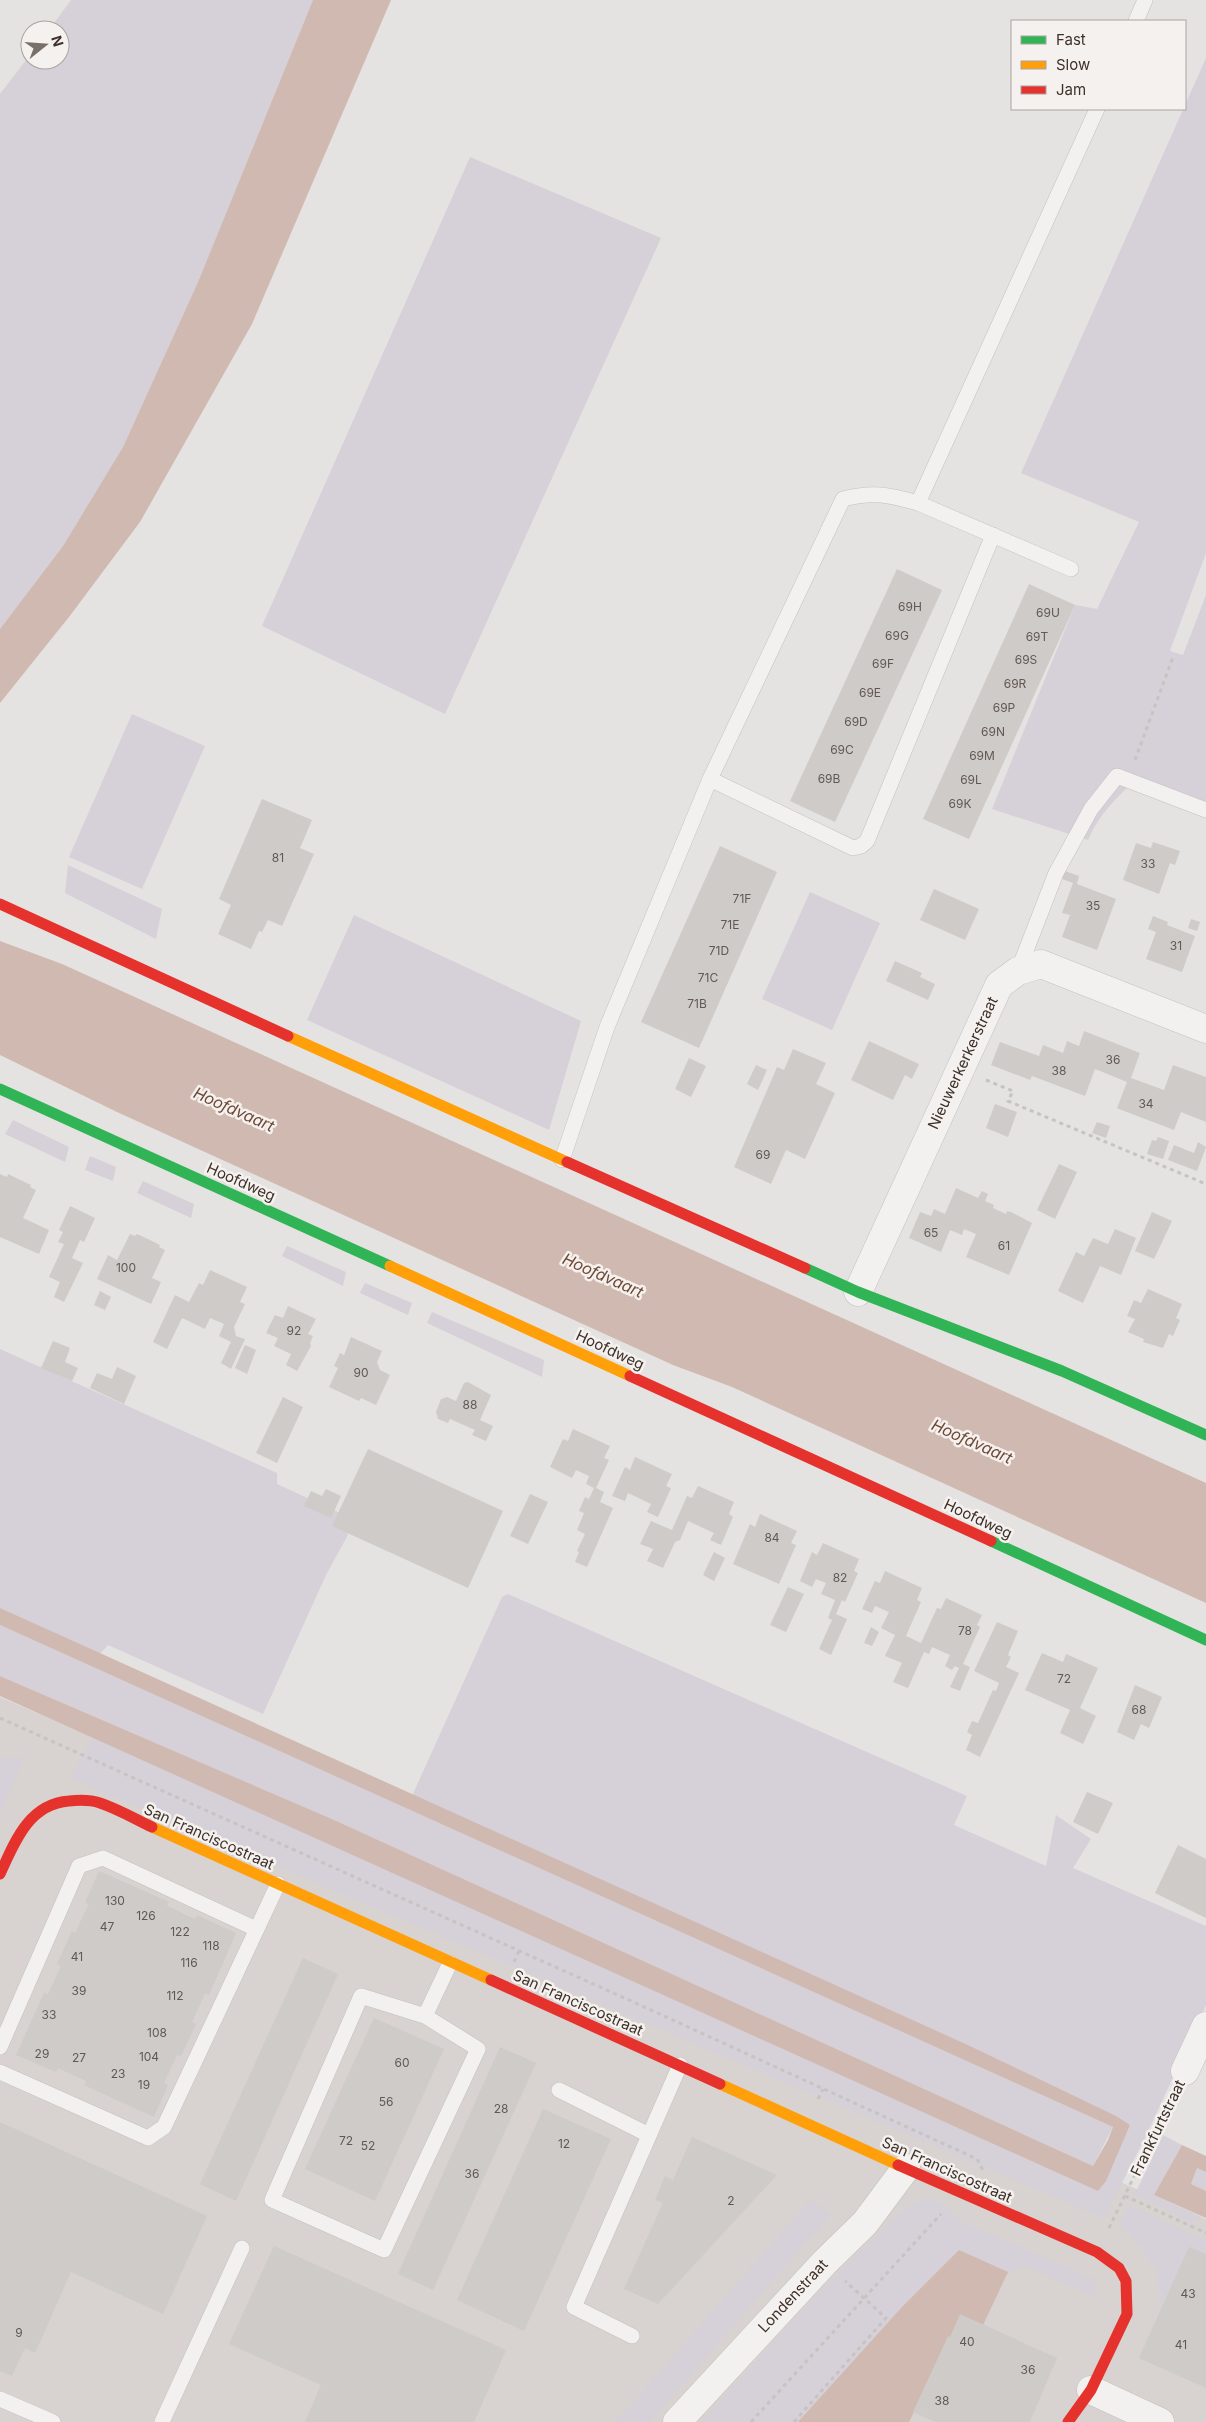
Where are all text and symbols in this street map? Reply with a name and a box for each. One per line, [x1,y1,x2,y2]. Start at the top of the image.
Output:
north arrow [20,20,70,70]
legend [1011,20,1186,110]
text: Fast [1056,30,1086,49]
text: N [48,33,68,49]
text: Slow [1056,55,1090,74]
text: Jam [1056,80,1086,99]
house number: 69H [898,599,922,614]
house number: 69U [1036,605,1060,620]
house number: 69G [885,628,909,643]
house number: 69T [1026,629,1049,644]
house number: 69S [1015,652,1038,667]
house number: 69F [872,656,894,671]
house number: 69R [1004,676,1027,691]
house number: 69E [859,685,881,700]
house number: 69P [993,700,1016,715]
house number: 69D [844,714,868,729]
house number: 69N [981,724,1005,739]
house number: 69C [830,742,854,757]
house number: 69M [969,748,995,763]
house number: 69B [818,771,841,786]
house number: 69L [960,772,982,787]
house number: 69K [949,796,971,811]
house number: 81 [272,850,284,865]
house number: 33 [1141,856,1155,871]
house number: 71F [733,891,751,906]
house number: 35 [1086,898,1100,913]
house number: 71E [721,917,739,932]
house number: 31 [1170,938,1182,953]
house number: 71D [709,943,729,958]
house number: 71C [698,970,718,985]
street label: Nieuwerkerkerstraat [923,993,1002,1132]
house number: 71B [687,996,707,1011]
house number: 36 [1106,1052,1120,1067]
house number: 38 [1052,1063,1066,1078]
water label: Hoofdvaart [191,1082,278,1136]
house number: 34 [1138,1096,1154,1111]
house number: 69 [756,1147,770,1162]
street label: Hoofdweg [204,1158,279,1205]
house number: 65 [924,1225,938,1240]
house number: 61 [998,1238,1010,1253]
water label: Hoofdvaart [560,1248,647,1302]
house number: 100 [116,1260,136,1275]
house number: 92 [287,1323,301,1338]
street label: Hoofdweg [573,1325,647,1374]
house number: 90 [353,1365,369,1380]
house number: 88 [463,1397,477,1412]
water label: Hoofdvaart [929,1414,1016,1468]
street label: Hoofdweg [941,1494,1015,1543]
house number: 84 [764,1530,780,1545]
house number: 82 [833,1570,847,1585]
house number: 78 [958,1623,972,1638]
house number: 72 [1057,1671,1071,1686]
house number: 68 [1132,1702,1146,1717]
street label: San Franciscostraat [141,1799,277,1874]
house number: 130 [105,1893,125,1908]
house number: 126 [136,1908,156,1923]
house number: 47 [100,1919,114,1934]
house number: 122 [170,1924,190,1939]
house number: 118 [202,1938,220,1953]
house number: 41 [71,1949,83,1964]
house number: 116 [180,1955,198,1970]
street label: San Franciscostraat [510,1965,646,2040]
house number: 39 [72,1983,86,1998]
house number: 112 [166,1988,184,2003]
house number: 33 [42,2007,56,2022]
house number: 108 [147,2025,167,2040]
house number: 29 [35,2046,49,2061]
house number: 104 [139,2049,159,2064]
house number: 27 [72,2050,86,2065]
house number: 60 [394,2055,410,2070]
house number: 23 [111,2066,125,2081]
street label: Frankfurtstraat [1126,2076,1189,2179]
house number: 19 [138,2077,150,2092]
house number: 56 [379,2094,393,2109]
house number: 28 [494,2101,508,2116]
street label: San Franciscostraat [879,2132,1015,2207]
house number: 72 [339,2133,353,2148]
house number: 12 [558,2136,570,2151]
house number: 52 [361,2138,375,2153]
house number: 36 [465,2166,479,2181]
house number: 2 [727,2193,735,2208]
street label: Londenstraat [754,2255,831,2336]
house number: 43 [1180,2286,1196,2301]
house number: 9 [15,2325,23,2340]
house number: 40 [959,2334,975,2349]
house number: 41 [1175,2337,1187,2352]
house number: 36 [1021,2362,1035,2377]
house number: 38 [935,2393,949,2408]

